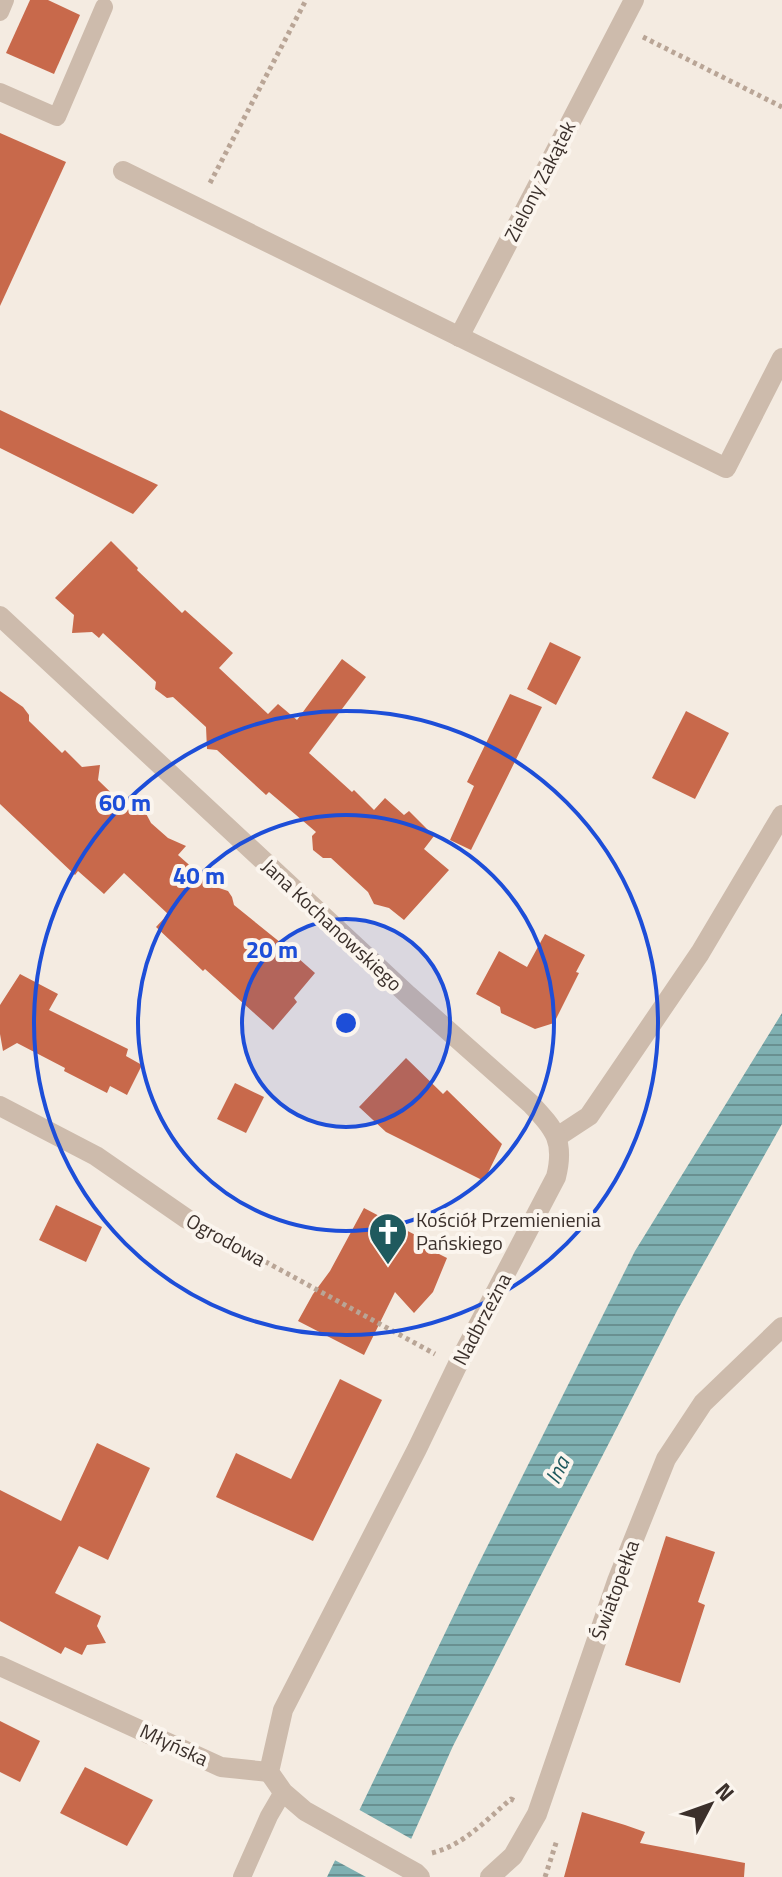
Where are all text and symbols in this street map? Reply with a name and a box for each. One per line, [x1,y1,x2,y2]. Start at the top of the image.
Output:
street label: Zielony Zakątek [496,115,584,247]
text: 60 m [99,784,151,820]
street label: Jana Kochanowskiego [255,851,410,998]
text: 40 m [173,857,225,893]
text: 20 m [246,931,298,967]
centre of rings [332,1009,360,1037]
place label: Kościół Przemienienia Pańskiego [416,1204,601,1258]
street label: Ogrodowa [181,1205,272,1274]
church icon: Kościół Przemienienia Pańskiego [367,1211,409,1266]
street label: Nadbrzeżna [444,1267,519,1370]
water label: Ina [536,1449,579,1490]
street label: Światopełka [582,1536,647,1644]
street label: Młyńska [135,1715,214,1774]
north arrow [670,1765,750,1845]
text: N [707,1775,743,1809]

